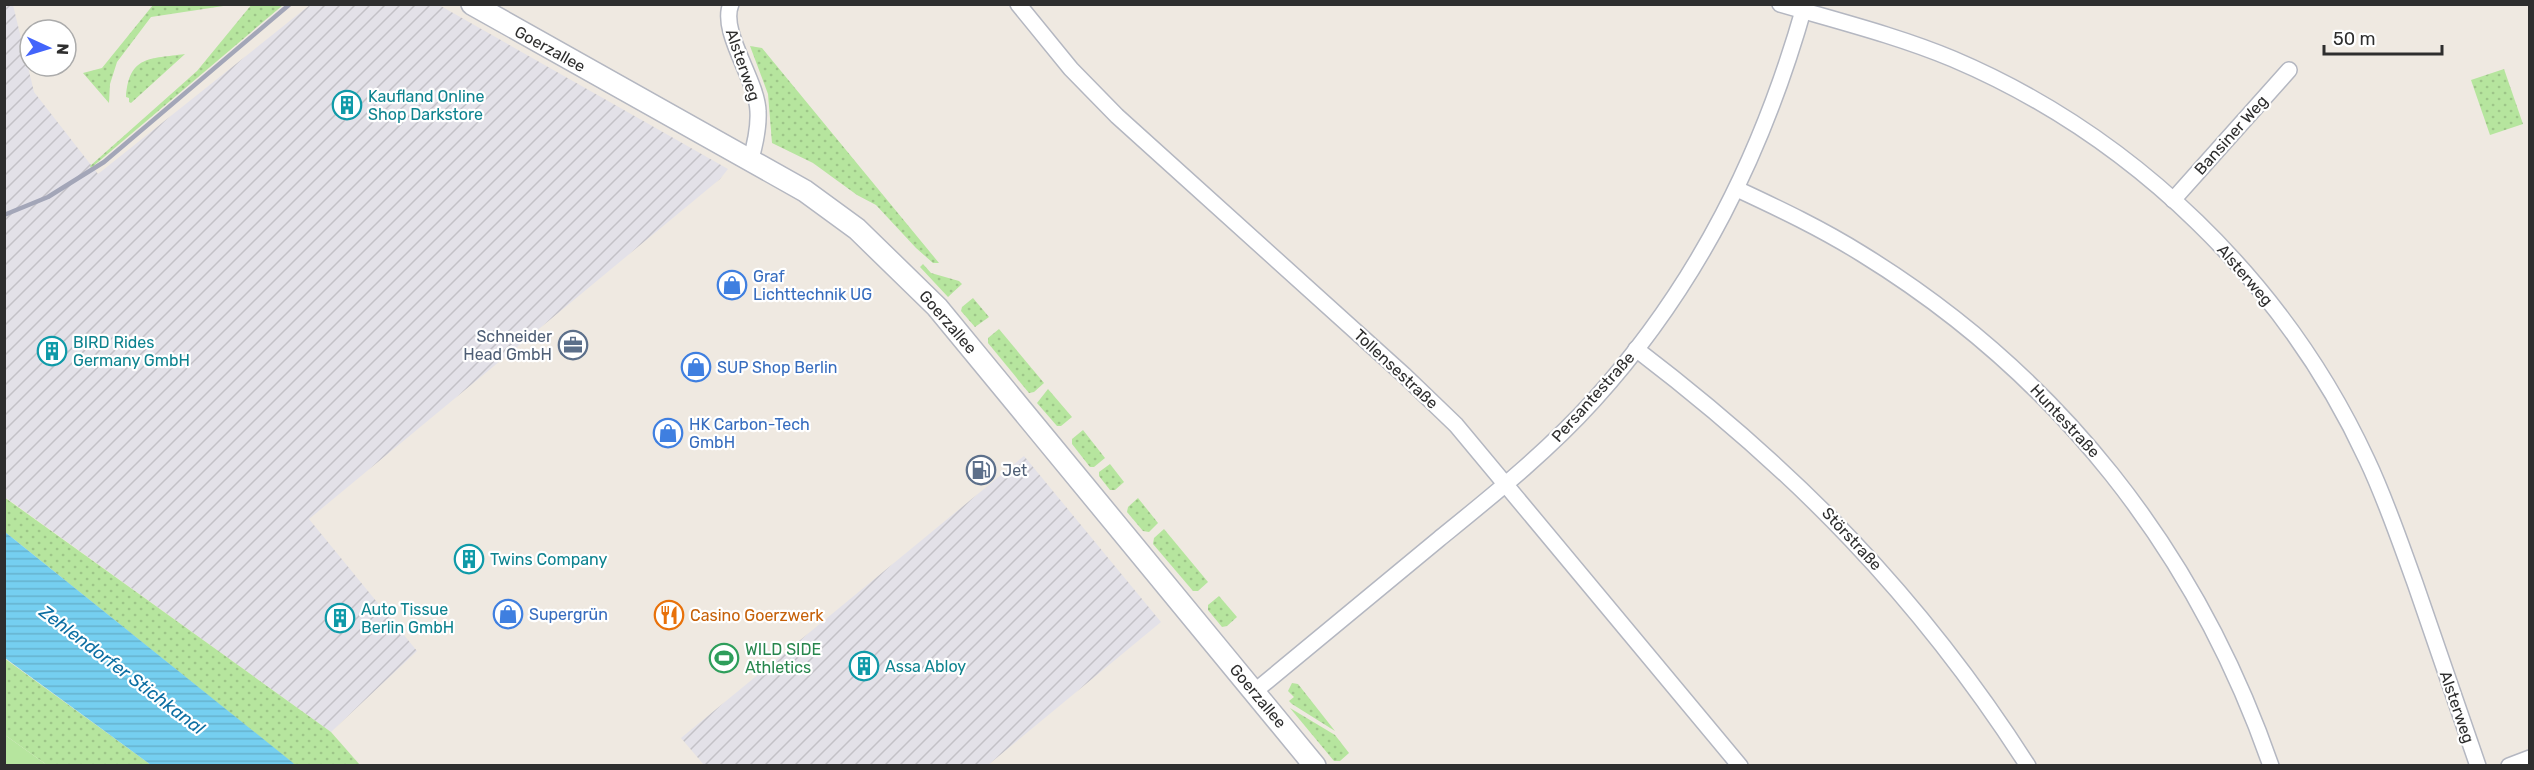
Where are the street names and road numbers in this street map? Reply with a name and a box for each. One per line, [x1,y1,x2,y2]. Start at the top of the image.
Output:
street label: Goerzallee [511,22,589,76]
street label: Alsterweg [722,26,764,104]
street label: Bansiner Weg [2190,91,2272,179]
street label: Alsterweg [2213,240,2277,310]
street label: Goerzallee [915,286,981,358]
street label: Tollensestraße [1350,325,1442,413]
street label: Persantestraße [1548,348,1638,446]
street label: Huntestraße [2026,380,2104,462]
street label: Störstraße [1818,504,1886,574]
street label: Goerzallee [1226,660,1290,732]
street label: Alsterweg [2436,668,2478,746]

